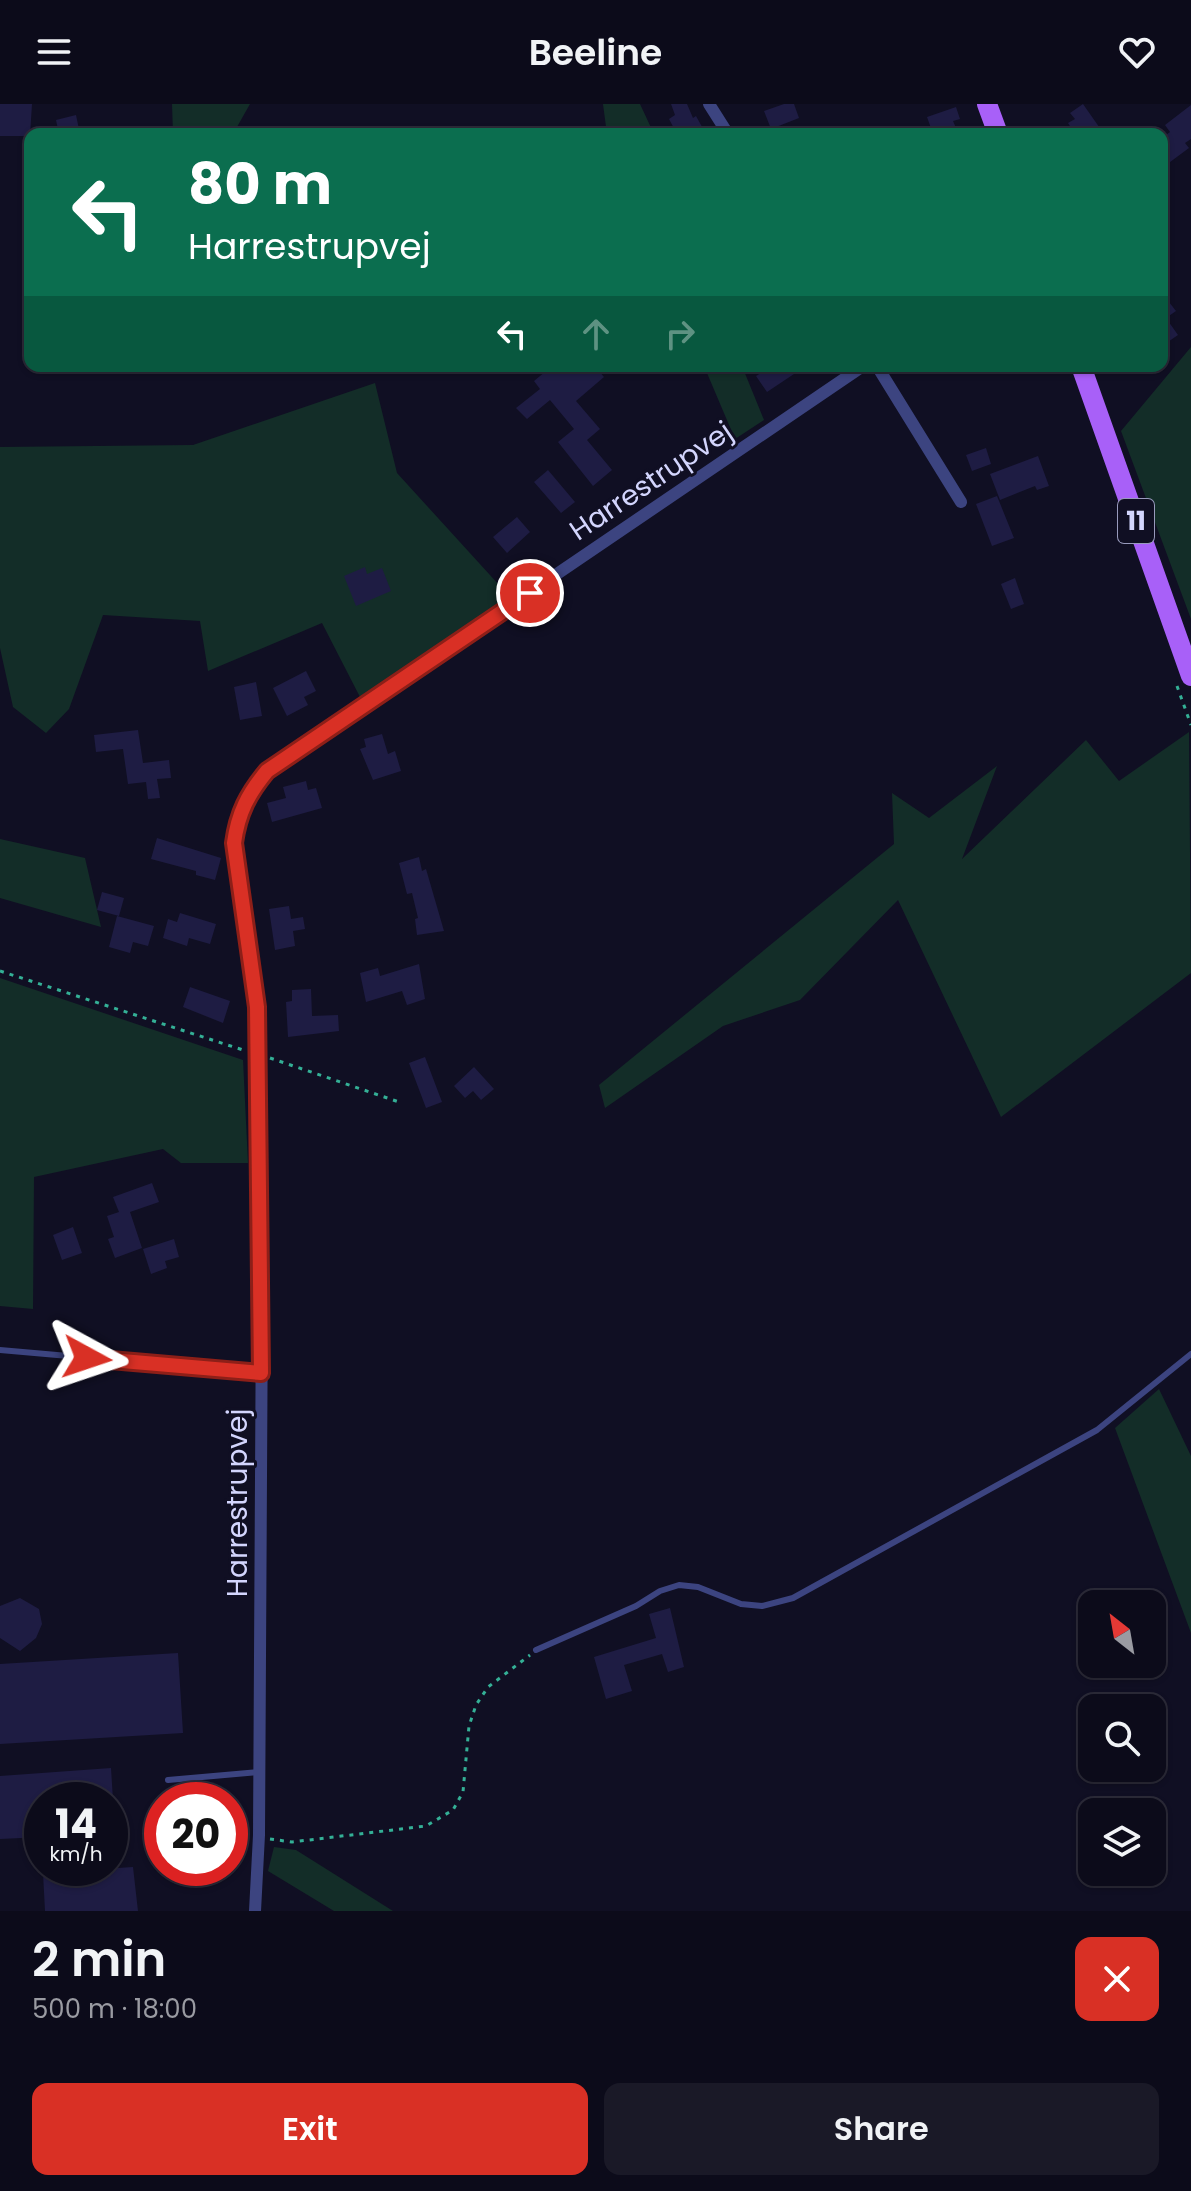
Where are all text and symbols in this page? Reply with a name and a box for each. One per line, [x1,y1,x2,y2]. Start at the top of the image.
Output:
text: Beeline [529,27,662,78]
icon: menu [32,30,76,74]
icon: heart [1115,30,1159,74]
text: 80 m [188,145,332,224]
icon: left [56,160,160,264]
text: Harrestrupvej [188,221,431,272]
icon: left [490,312,534,356]
icon: ahead [574,312,618,356]
icon: right [658,312,702,356]
street label: Harrestrupvej [562,412,740,550]
road number: 11 [1118,499,1154,543]
pin [496,559,564,627]
icon: arrive [508,571,552,615]
position arrow [45,1316,129,1400]
street label: Harrestrupvej [218,1409,257,1597]
north arrow [1078,1590,1166,1678]
map controls [1078,1590,1166,1886]
button: search [1078,1694,1166,1782]
speed limit sign: 20 [144,1782,248,1886]
text: 14 [55,1796,97,1852]
button: layers [1078,1798,1166,1886]
text: km/h [49,1840,103,1868]
text: 2 min [32,1926,166,1993]
button: close [1075,1937,1159,2021]
text: 500 m · 18:00 [32,1991,197,2027]
button: Exit [32,2083,588,2175]
button: Share [604,2083,1159,2175]

